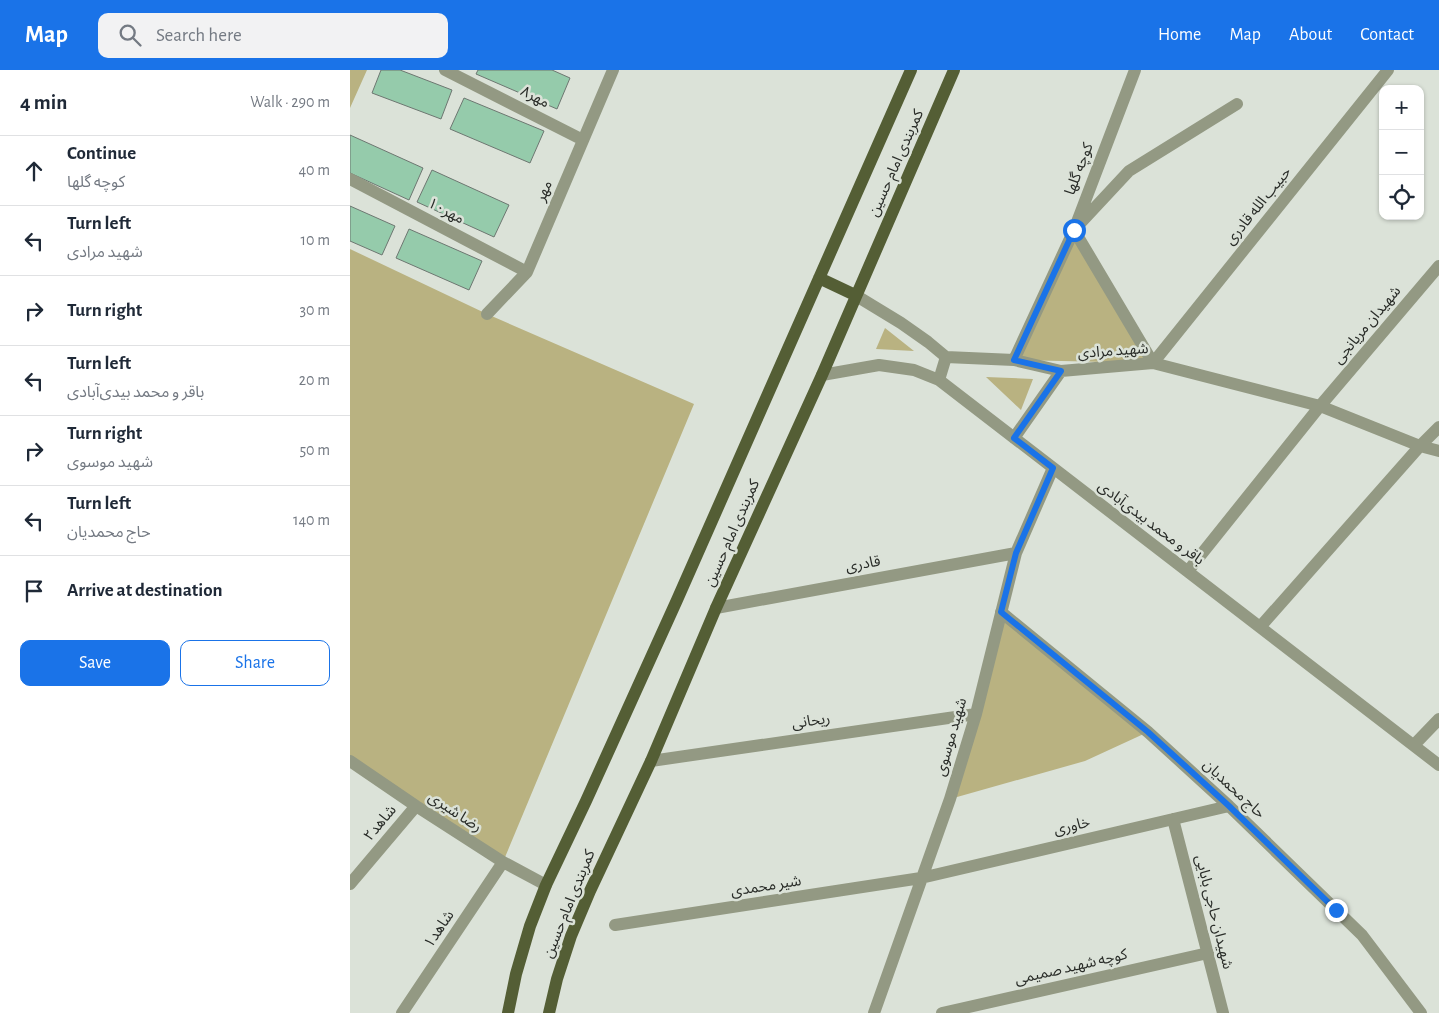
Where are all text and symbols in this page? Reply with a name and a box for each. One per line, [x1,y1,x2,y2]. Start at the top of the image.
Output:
search box [98,13,448,58]
icon: search [116,21,144,49]
text: Map [25,23,68,47]
text: Search here [156,26,242,45]
text: Home [1158,26,1201,44]
text: Map [1229,26,1261,44]
text: About [1289,26,1332,44]
text: Contact [1360,26,1414,44]
street label: مهر۸ [518,84,552,111]
map controls [1379,85,1424,220]
button: + [1379,85,1424,130]
text: 4 min [20,92,67,113]
text: Walk · 290 m [250,94,330,110]
street label: کمربندی امام حسین [866,107,929,220]
button: − [1379,130,1424,175]
street label: کوچه گلها [1061,140,1098,198]
text: Continue [67,144,136,163]
icon: ahead [20,157,48,185]
text: 40 m [298,162,330,178]
street label: حبیب الله قادری [1222,164,1295,248]
text: کوچه گلها [67,174,125,190]
button: locate [1379,175,1424,220]
street label: مهر [533,178,556,205]
street label: مهر۱۰ [425,195,467,228]
text: Turn left [67,214,131,233]
route start [1063,219,1086,242]
icon: left [20,227,48,255]
text: 10 m [301,232,330,248]
text: شهید مرادی [67,244,143,260]
street label: شهیدان مریانجی [1330,283,1405,367]
icon: right [20,297,48,325]
text: Turn right [67,301,142,320]
text: 30 m [300,302,330,318]
street label: شهید مرادی [1077,341,1149,362]
text: Turn left [67,354,131,373]
icon: left [20,367,48,395]
text: 20 m [299,372,330,388]
text: باقر و محمد بیدی‌آبادی [67,384,204,400]
text: Turn right [67,424,142,443]
icon: right [20,437,48,465]
text: 50 m [299,442,330,458]
text: شهید موسوی [67,454,153,470]
street label: کمربندی امام حسین [702,477,765,590]
street label: باقر و محمد بیدی‌آبادی [1094,478,1207,569]
text: Turn left [67,494,131,513]
icon: left [20,507,48,535]
text: 140 m [293,512,330,528]
text: حاج محمدیان [67,524,151,540]
street label: قادری [844,554,882,575]
icon: arrive [20,577,48,605]
text: Arrive at destination [67,581,223,600]
button: Save [20,640,170,686]
button: Share [180,640,330,686]
street label: شهید موسوی [933,696,970,778]
street label: ریحانی [791,711,831,732]
street label: حاج محمدیان [1197,757,1268,824]
street label: رضا شیری [425,789,484,836]
street label: شاهد۲ [361,802,399,844]
street label: خاوری [1052,815,1092,838]
street label: کمربندی امام حسین [540,847,601,961]
street label: شهیدان حاجی بابایی [1192,853,1236,971]
street label: شیر محمدی [730,873,803,900]
route end [1325,899,1348,922]
street label: شاهد۱ [421,907,457,950]
street label: کوچه شهید صمیمی [1013,947,1130,989]

